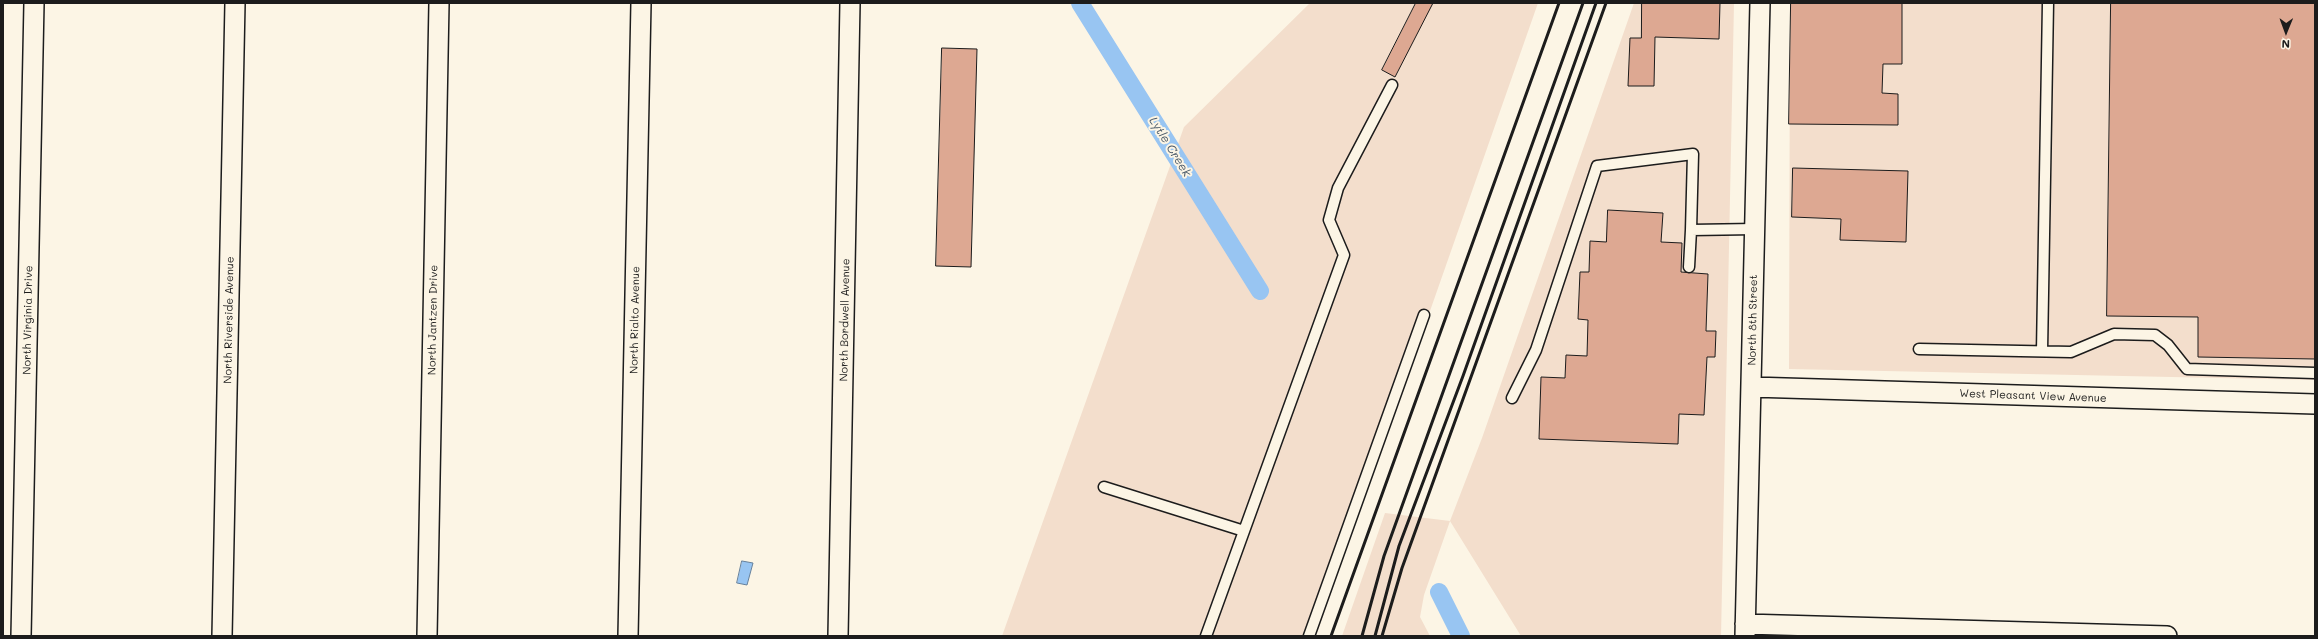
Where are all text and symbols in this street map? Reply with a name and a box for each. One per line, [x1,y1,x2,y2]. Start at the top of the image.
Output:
north arrow [2266,12,2306,52]
text: N [2281,37,2290,52]
water label: Lytle Creek [1146,114,1194,180]
street label: North Riverside Avenue [221,256,237,384]
street label: North Bordwell Avenue [837,258,853,382]
street label: North Virginia Drive [20,265,36,375]
street label: North Jantzen Drive [425,265,441,375]
street label: North Rialto Avenue [627,266,643,374]
street label: North 8th Street [1746,274,1760,366]
street label: West Pleasant View Avenue [1959,387,2107,405]

